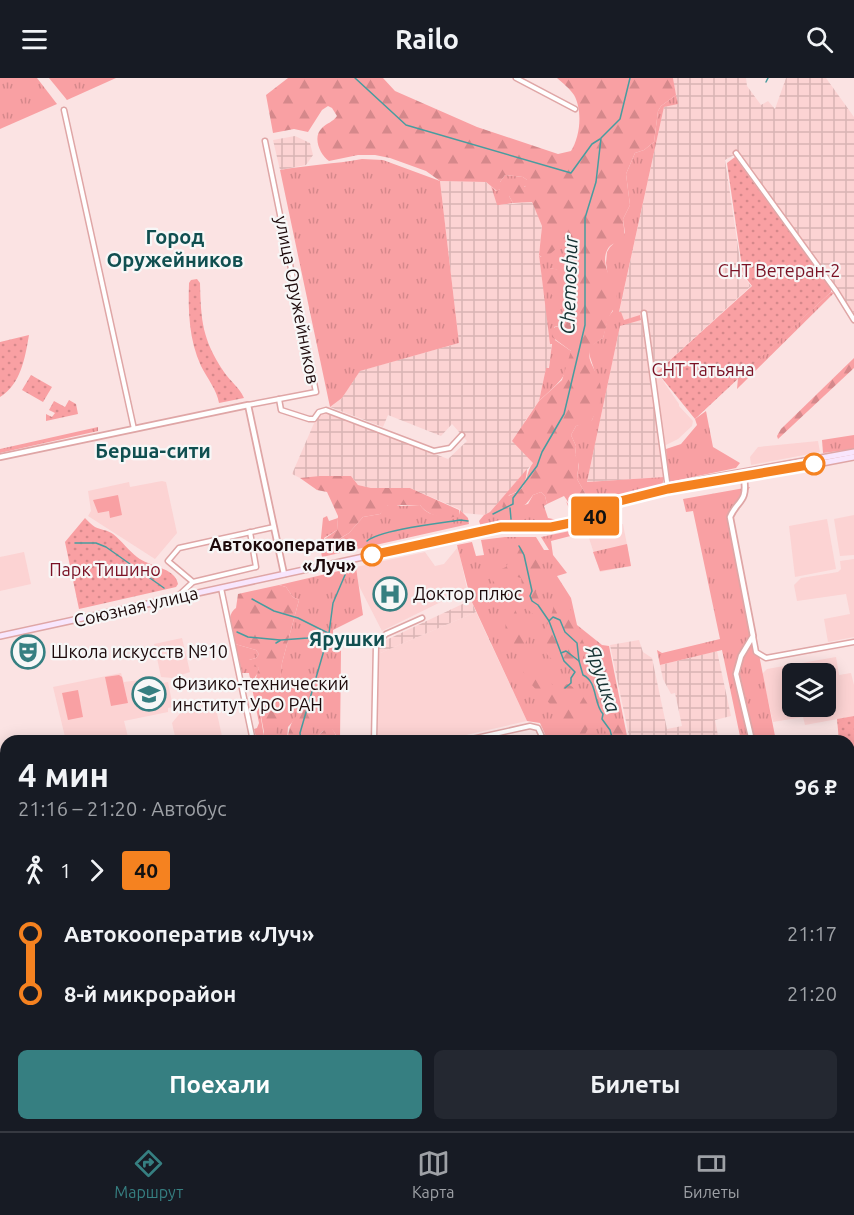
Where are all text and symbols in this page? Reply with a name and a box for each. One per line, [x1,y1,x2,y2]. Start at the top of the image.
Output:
icon: menu [18,23,51,56]
icon: search [803,23,836,56]
text: Railo [395,24,459,54]
street label: улица Оружейников [272,214,324,386]
district label: Город Оружейников [106,225,244,271]
water label: Chemoshur [555,234,582,335]
park label: СНТ Ветеран-2 [718,260,840,280]
park label: СНТ Татьяна [651,359,755,379]
district label: Берша-сити [95,439,211,462]
unlabelled marker [803,453,825,475]
line badge: 40 [568,496,622,536]
text: 40 [583,504,607,528]
place label: Автокооператив «Луч» [209,534,356,575]
marker: Автокооператив «Луч» [361,544,383,566]
park label: Парк Тишино [49,559,161,579]
hospital icon: Доктор плюс [372,576,408,612]
street label: Союзная улица [72,582,200,630]
place label: Доктор плюс [413,583,522,603]
district label: Ярушки [309,627,385,650]
theatre icon: Школа искусств №10 [10,634,46,670]
place label: Школа искусств №10 [51,641,228,661]
water label: Ярушка [581,642,626,715]
map controls [782,663,836,717]
button: layers [782,663,836,717]
place label: Физико-технический институт УрО РАН [172,673,349,714]
school or university icon: Физико-технический институт УрО РАН [131,676,167,712]
text: 4 мин [18,756,109,793]
text: 96 ₽ [795,774,837,799]
text: 21:16 – 21:20 · Автобус [18,797,227,820]
icon: walk [18,854,51,887]
icon: forward [80,854,113,887]
text: 40 [134,858,158,882]
text: 1 [60,859,71,882]
text: Автокооператив «Луч» [64,921,314,946]
text: 21:17 [787,922,837,945]
text: 8-й микрорайон [64,981,236,1006]
text: 21:20 [787,982,837,1005]
button: Поехали [18,1050,422,1119]
button: Билеты [434,1050,837,1119]
tab: Маршрут [114,1147,183,1201]
tab: Карта [412,1147,455,1201]
tab: Билеты [683,1147,740,1201]

